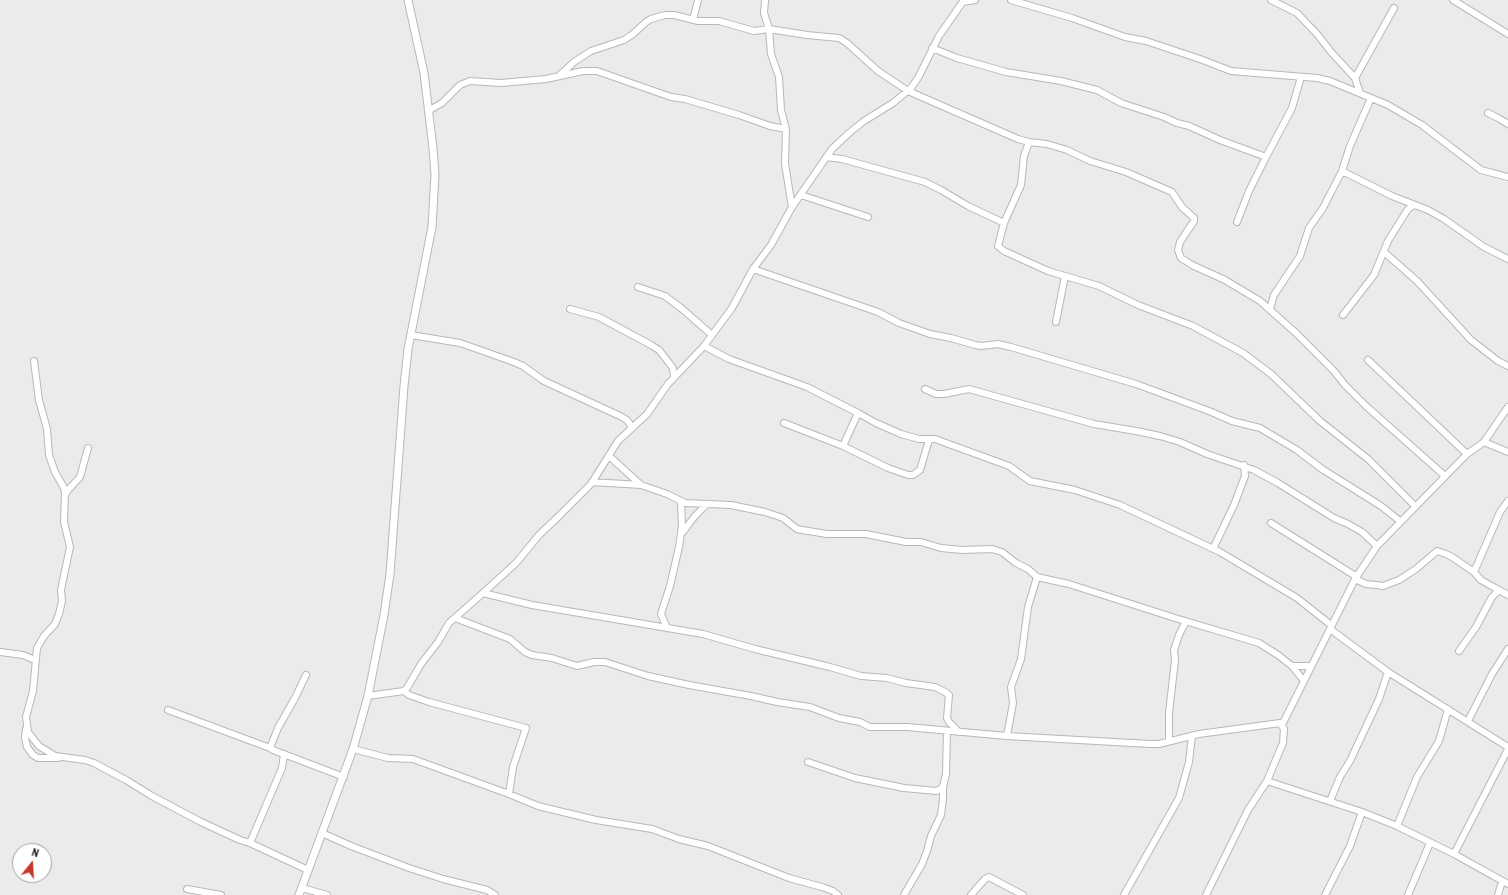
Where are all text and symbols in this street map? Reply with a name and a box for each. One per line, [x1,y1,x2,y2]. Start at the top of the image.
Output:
north arrow [12,843,52,883]
text: N [30,845,41,860]

